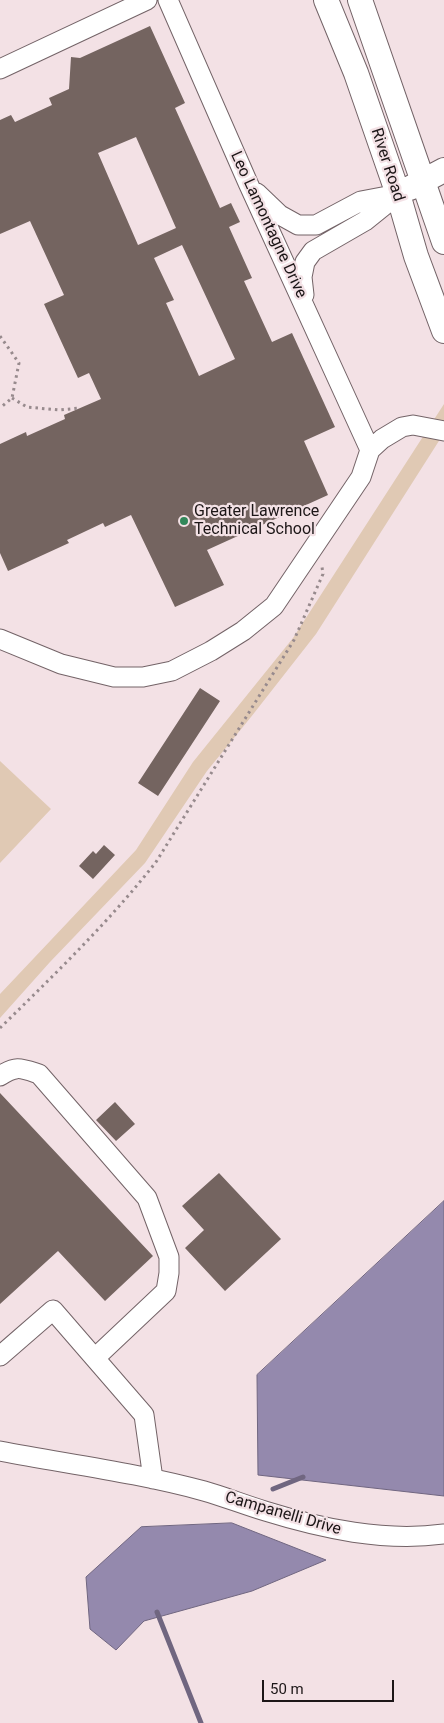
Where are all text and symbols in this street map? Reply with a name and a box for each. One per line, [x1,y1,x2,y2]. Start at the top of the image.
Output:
street label: River Road [366,126,408,204]
street label: Leo Lamontagne Drive [226,149,310,301]
place label: Greater Lawrence Technical School [194,502,319,540]
marker: Greater Lawrence Technical School [178,515,190,527]
street label: Campanelli Drive [223,1488,343,1540]
scale bar [264,1670,396,1702]
text: 50 m [270,1680,304,1698]

